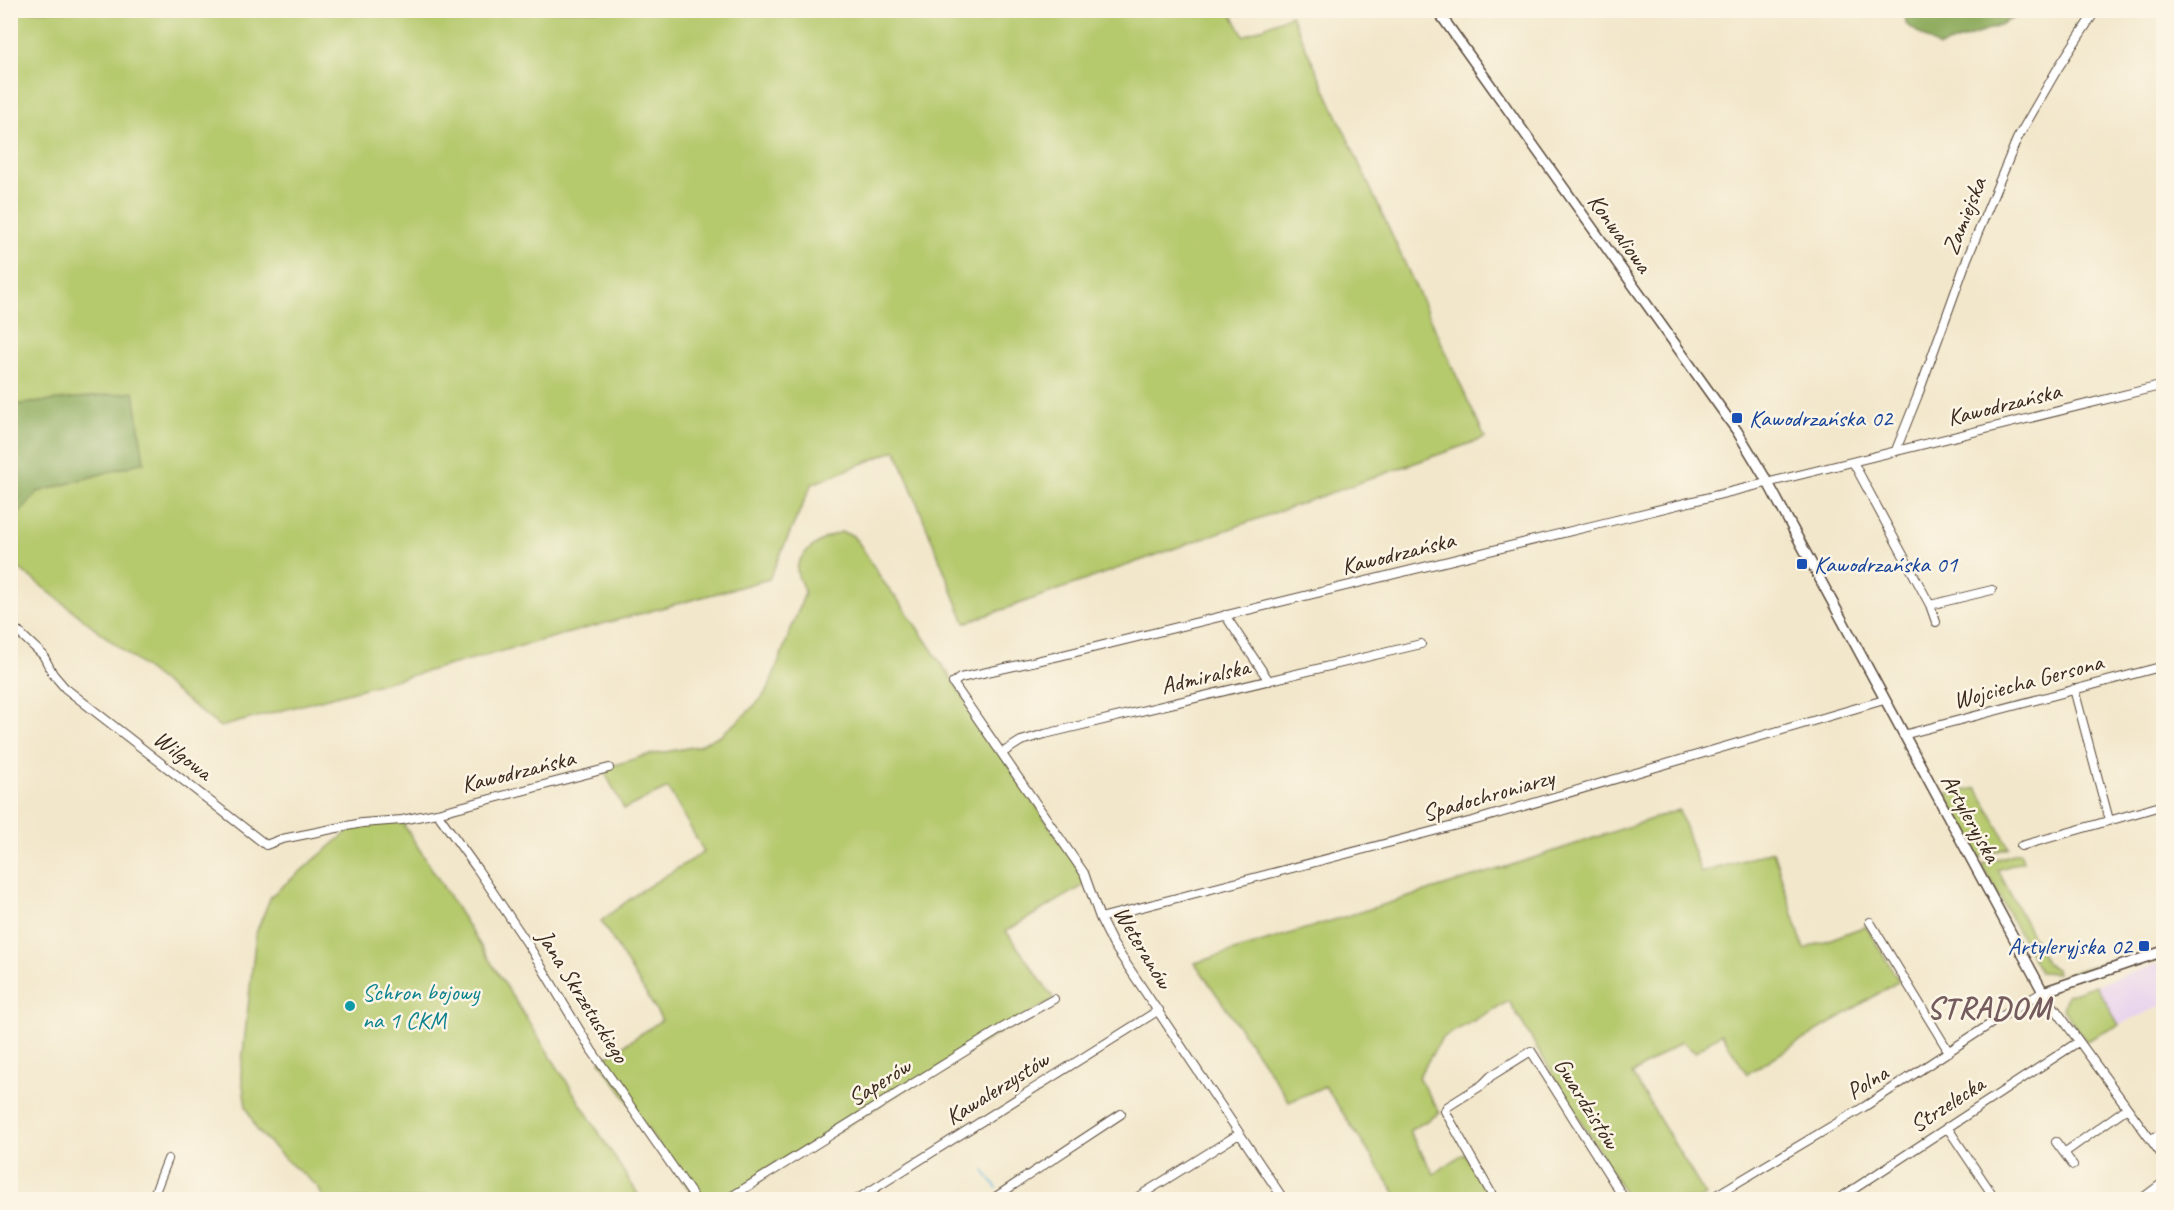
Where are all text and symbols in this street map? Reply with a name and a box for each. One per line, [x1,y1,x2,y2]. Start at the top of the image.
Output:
street label: Zamiejska [1935,172,1994,259]
street label: Konwaliowa [1581,187,1660,280]
street label: Kawodrzańska [1944,375,2065,433]
place label: Kawodrzańska 02 [1749,403,1894,433]
marker: Kawodrzańska 02 [1730,411,1744,425]
street label: Kawodrzańska [1338,524,1459,582]
place label: Kawodrzańska 01 [1814,549,1958,579]
marker: Kawodrzańska 01 [1795,557,1809,571]
street label: Wojciecha Gersona [1950,646,2108,715]
street label: Admiralska [1158,651,1254,701]
street label: Wilgowa [148,723,220,788]
street label: Kawodrzańska [458,742,579,800]
street label: Spadochroniarzy [1419,761,1559,828]
street label: Artyleryjska [1934,768,2008,869]
street label: Weteranów [1107,900,1180,995]
street label: Jana Skrzetuskiego [530,923,637,1069]
place label: Artyleryjska 02 [2008,931,2134,961]
marker: Artyleryjska 02 [2137,939,2151,953]
place label: Schron bojowy na 1 CKM [362,977,481,1035]
district label: STRADOM [1927,989,2054,1027]
marker: Schron bojowy na 1 CKM [343,999,357,1013]
street label: Kawalerzystów [940,1044,1056,1132]
street label: Saperów [842,1050,917,1113]
street label: Gwardzistów [1547,1052,1628,1155]
street label: Polna [1841,1057,1895,1106]
street label: Strzelecka [1904,1068,1992,1139]

